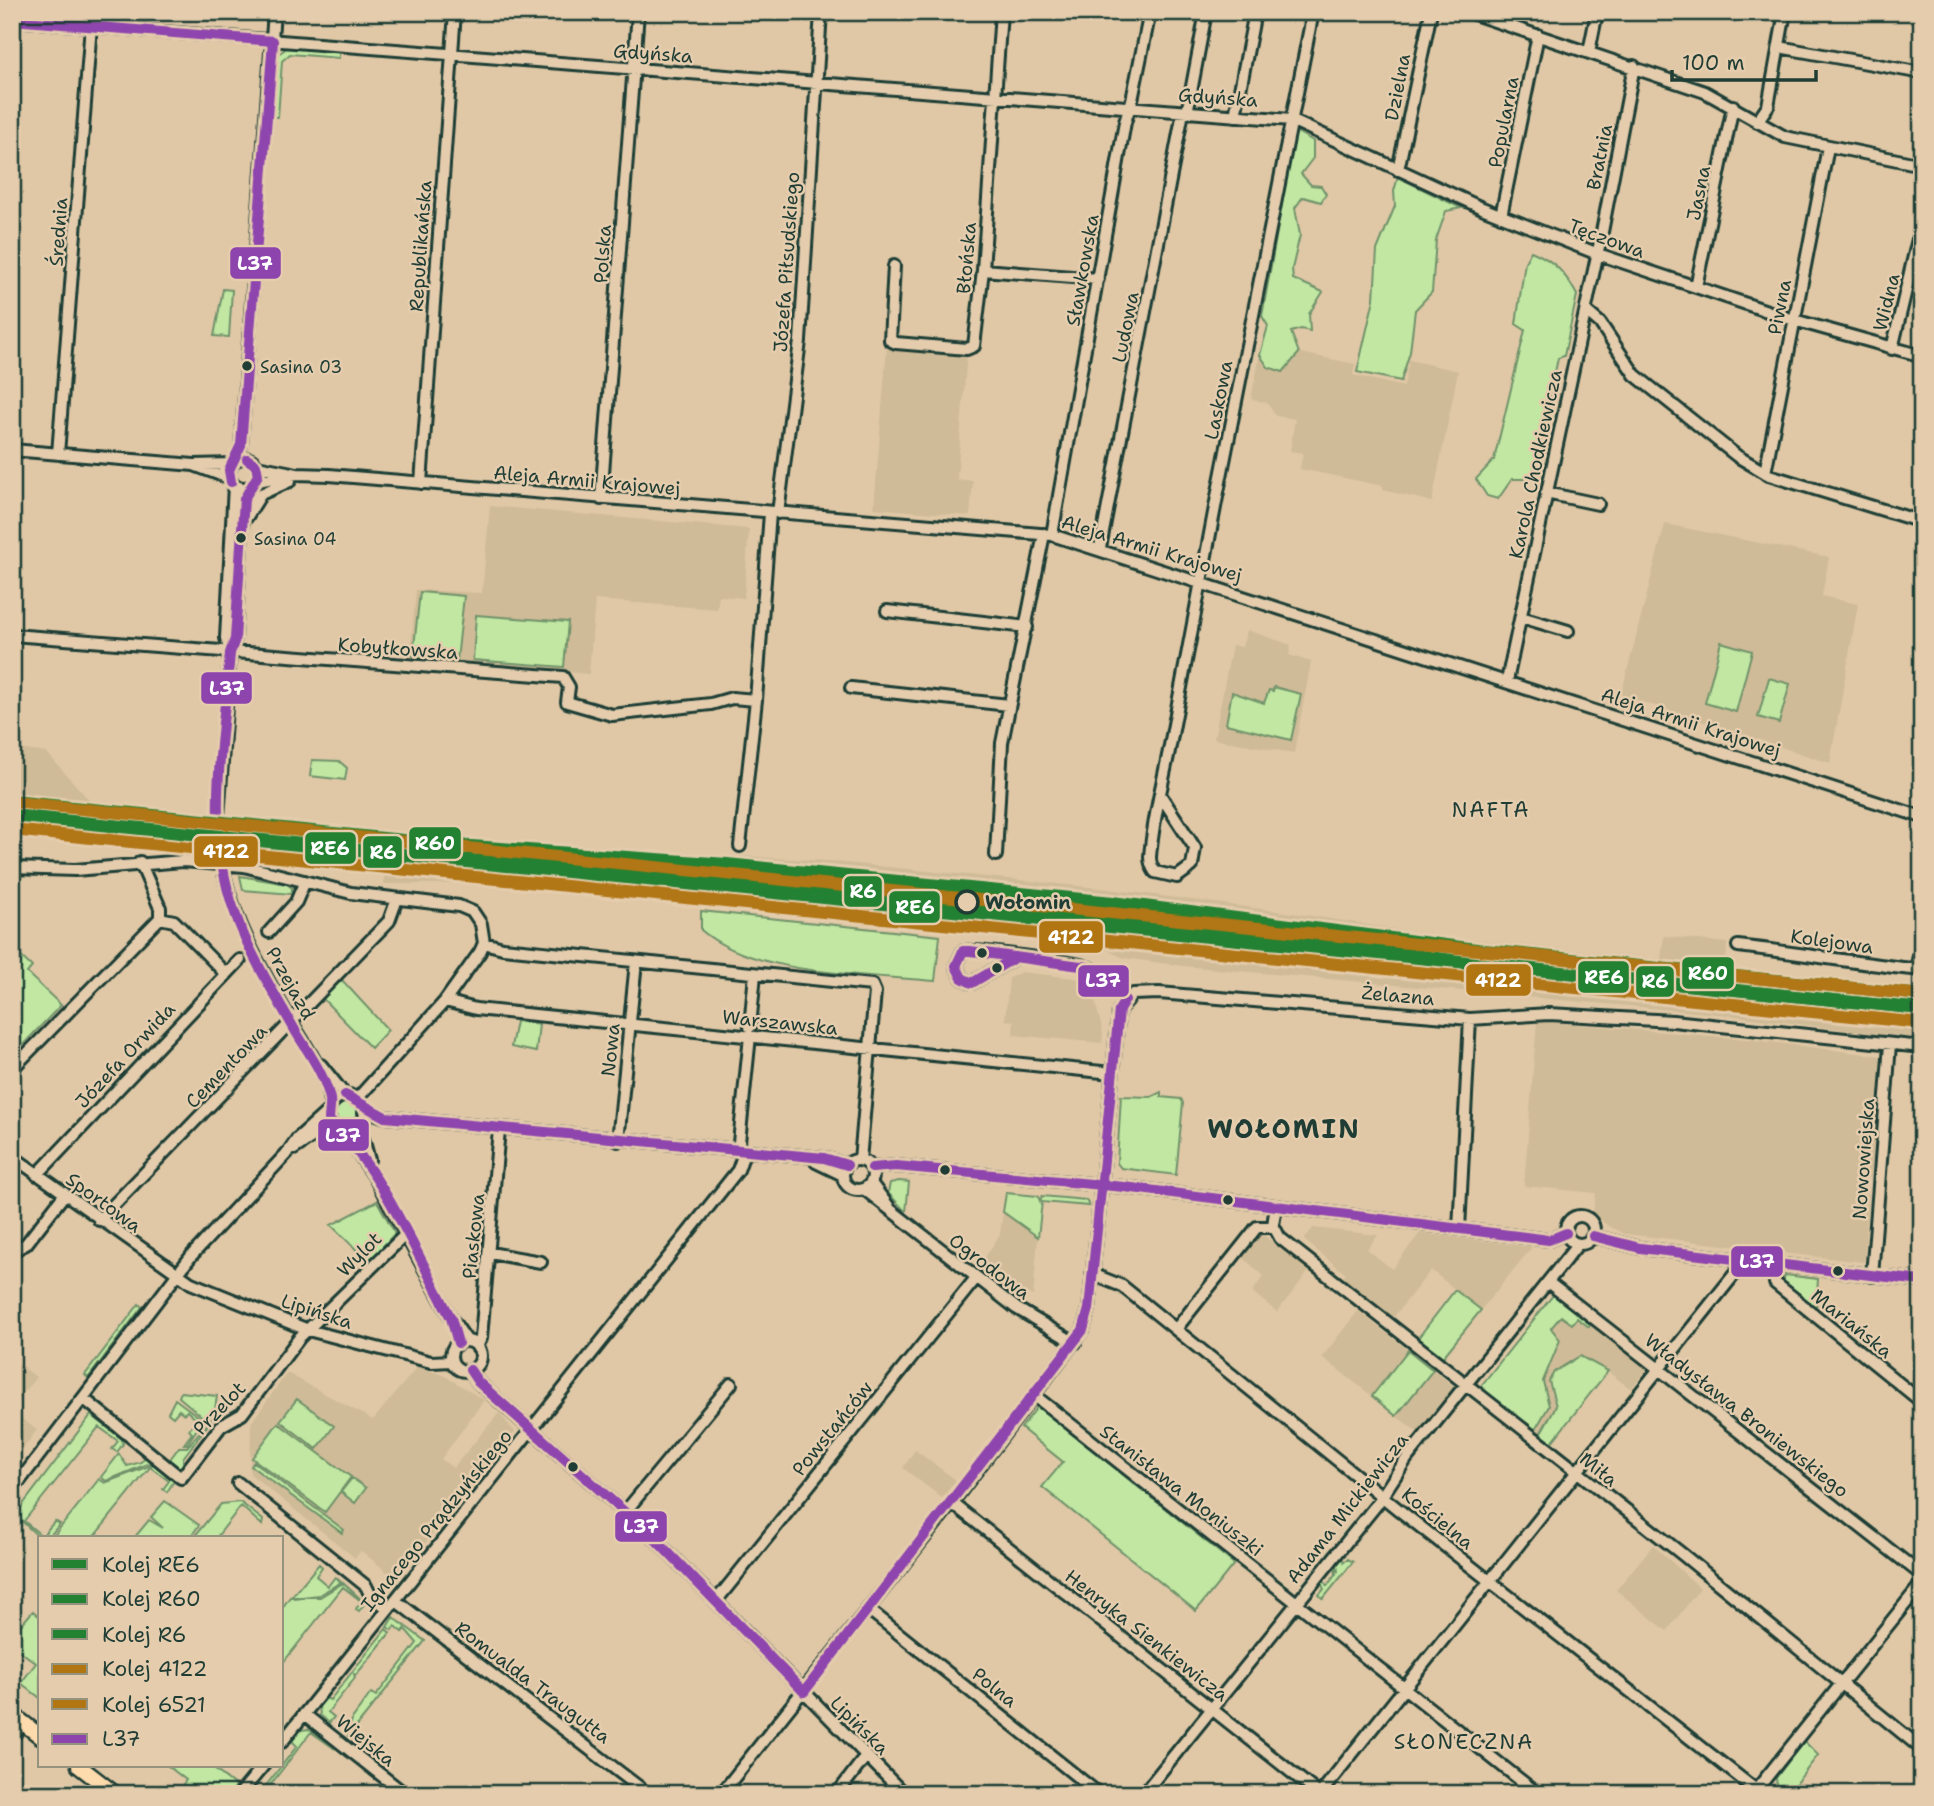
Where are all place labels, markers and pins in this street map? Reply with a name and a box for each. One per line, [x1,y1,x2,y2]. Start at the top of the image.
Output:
place label: Sasina 03 [260,356,342,378]
marker: Sasina 03 [240,359,254,373]
place label: Sasina 04 [254,528,337,550]
marker: Sasina 04 [234,531,248,545]
marker: Wołomin [955,890,979,914]
place label: Wołomin [985,890,1071,915]
unlabelled marker [975,946,989,960]
unlabelled marker [990,961,1004,975]
unlabelled marker [938,1163,952,1177]
unlabelled marker [1221,1193,1235,1207]
unlabelled marker [1831,1264,1845,1278]
unlabelled marker [566,1460,580,1474]

